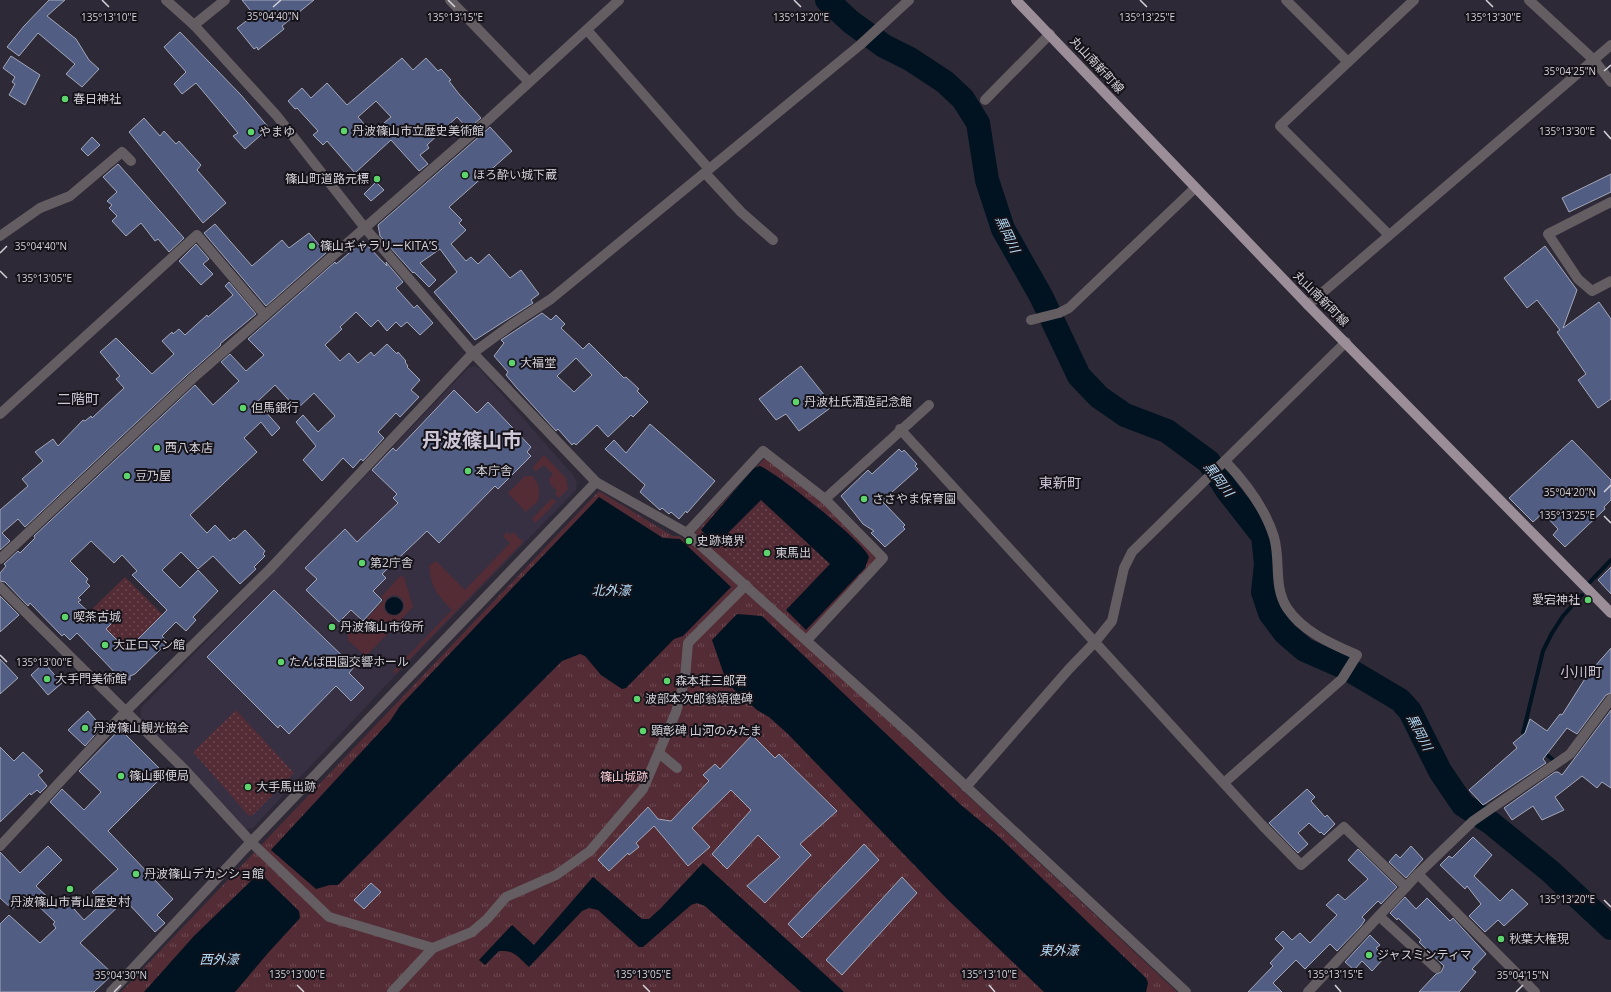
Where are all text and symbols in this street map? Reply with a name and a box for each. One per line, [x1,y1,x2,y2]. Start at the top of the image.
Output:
text: 35°04'40"N [247,9,299,23]
text: 135°13'10"E [81,10,137,24]
text: 135°13'15"E [427,10,483,24]
text: 135°13'20"E [773,10,829,24]
text: 135°13'25"E [1119,10,1175,24]
text: 135°13'30"E [1465,10,1521,24]
street label: 丸山南新町線 [1067,33,1128,97]
text: 35°04'25"N [1544,64,1596,78]
place label: 春日神社 [73,90,121,107]
marker: 春日神社 [60,94,70,104]
place label: 丹波篠山市立歴史美術館 [352,122,484,139]
place label: やまゆ [259,123,295,140]
text: 135°13'30"E [1539,124,1595,138]
marker: 丹波篠山市立歴史美術館 [339,126,349,136]
marker: やまゆ [246,127,256,137]
place label: ほろ酔い城下蔵 [473,166,557,183]
place label: 篠山町道路元標 [285,170,369,187]
marker: ほろ酔い城下蔵 [460,170,470,180]
marker: 篠山町道路元標 [372,174,382,184]
water label: 黒岡川 [992,213,1025,257]
place label: 篠山ギャラリーKITA’S [320,237,438,254]
text: 35°04'40"N [15,239,67,253]
marker: 篠山ギャラリーKITA’S [307,241,317,251]
street label: 丸山南新町線 [1290,267,1353,330]
text: 135°13'05"E [16,271,72,285]
place label: 大福堂 [520,354,556,371]
marker: 大福堂 [507,358,517,368]
district label: 二階町 [57,389,99,408]
place label: 丹波杜氏酒造記念館 [804,393,912,410]
marker: 丹波杜氏酒造記念館 [791,397,801,407]
place label: 但馬銀行 [251,399,299,416]
marker: 但馬銀行 [238,403,248,413]
district label: 丹波篠山市 [422,426,522,453]
place label: 西八本店 [165,439,213,456]
marker: 西八本店 [152,443,162,453]
water label: 黒岡川 [1200,458,1239,502]
place label: 本庁舎 [476,462,512,479]
marker: 本庁舎 [463,466,473,476]
place label: 豆乃屋 [135,467,171,484]
marker: 豆乃屋 [122,471,132,481]
district label: 東新町 [1039,473,1081,492]
text: 35°04'20"N [1544,485,1596,499]
place label: ささやま保育園 [872,490,956,507]
marker: ささやま保育園 [859,494,869,504]
text: 135°13'25"E [1539,508,1595,522]
place label: 史跡境界 [697,532,745,549]
marker: 史跡境界 [684,536,694,546]
place label: 東馬出 [775,544,811,561]
marker: 東馬出 [762,548,772,558]
place label: 第2庁舎 [370,554,413,571]
marker: 第2庁舎 [357,558,367,568]
water label: 北外濠 [591,581,632,599]
place label: 愛宕神社 [1532,591,1580,608]
marker: 愛宕神社 [1583,595,1593,605]
place label: 喫茶古城 [73,608,121,625]
marker: 喫茶古城 [60,612,70,622]
place label: 丹波篠山市役所 [340,618,424,635]
marker: 丹波篠山市役所 [327,622,337,632]
place label: 大正ロマン館 [113,636,185,653]
marker: 大正ロマン館 [100,640,110,650]
place label: たんば田園交響ホール [289,653,409,670]
text: 135°13'00"E [16,655,72,669]
marker: たんば田園交響ホール [276,657,286,667]
district label: 小川町 [1560,662,1602,681]
place label: 大手門美術館 [55,670,127,687]
place label: 森本荘三郎君 [675,672,747,689]
marker: 大手門美術館 [42,674,52,684]
marker: 森本荘三郎君 [662,676,672,686]
place label: 波部本次郎翁頌德碑 [645,690,753,707]
marker: 波部本次郎翁頌德碑 [632,694,642,704]
water label: 黒岡川 [1403,711,1438,755]
place label: 丹波篠山観光協会 [93,719,189,736]
place label: 顕彰碑 山河のみたま [651,722,762,739]
marker: 丹波篠山観光協会 [80,723,90,733]
marker: 顕彰碑 山河のみたま [638,726,648,736]
place label: 篠山郵便局 [129,767,189,784]
park label: 篠山城跡 [600,768,648,785]
marker: 篠山郵便局 [116,771,126,781]
place label: 大手馬出跡 [256,778,316,795]
marker: 大手馬出跡 [243,782,253,792]
place label: 丹波篠山デカンショ館 [144,865,264,882]
marker: 丹波篠山デカンショ館 [131,869,141,879]
marker: 丹波篠山市青山歴史村 [65,884,75,894]
text: 135°13'20"E [1539,892,1595,906]
place label: 丹波篠山市青山歴史村 [10,893,131,910]
place label: 秋葉大権現 [1509,930,1569,947]
marker: 秋葉大権現 [1496,934,1506,944]
water label: 東外濠 [1039,941,1080,959]
place label: ジャスミンティマ [1377,946,1472,963]
water label: 西外濠 [199,950,240,968]
marker: ジャスミンティマ [1364,950,1374,960]
text: 135°13'00"E [269,967,325,981]
text: 135°13'05"E [615,967,671,981]
text: 135°13'10"E [961,967,1017,981]
text: 135°13'15"E [1307,967,1363,981]
text: 35°04'30"N [95,968,147,982]
text: 35°04'15"N [1497,968,1549,982]

